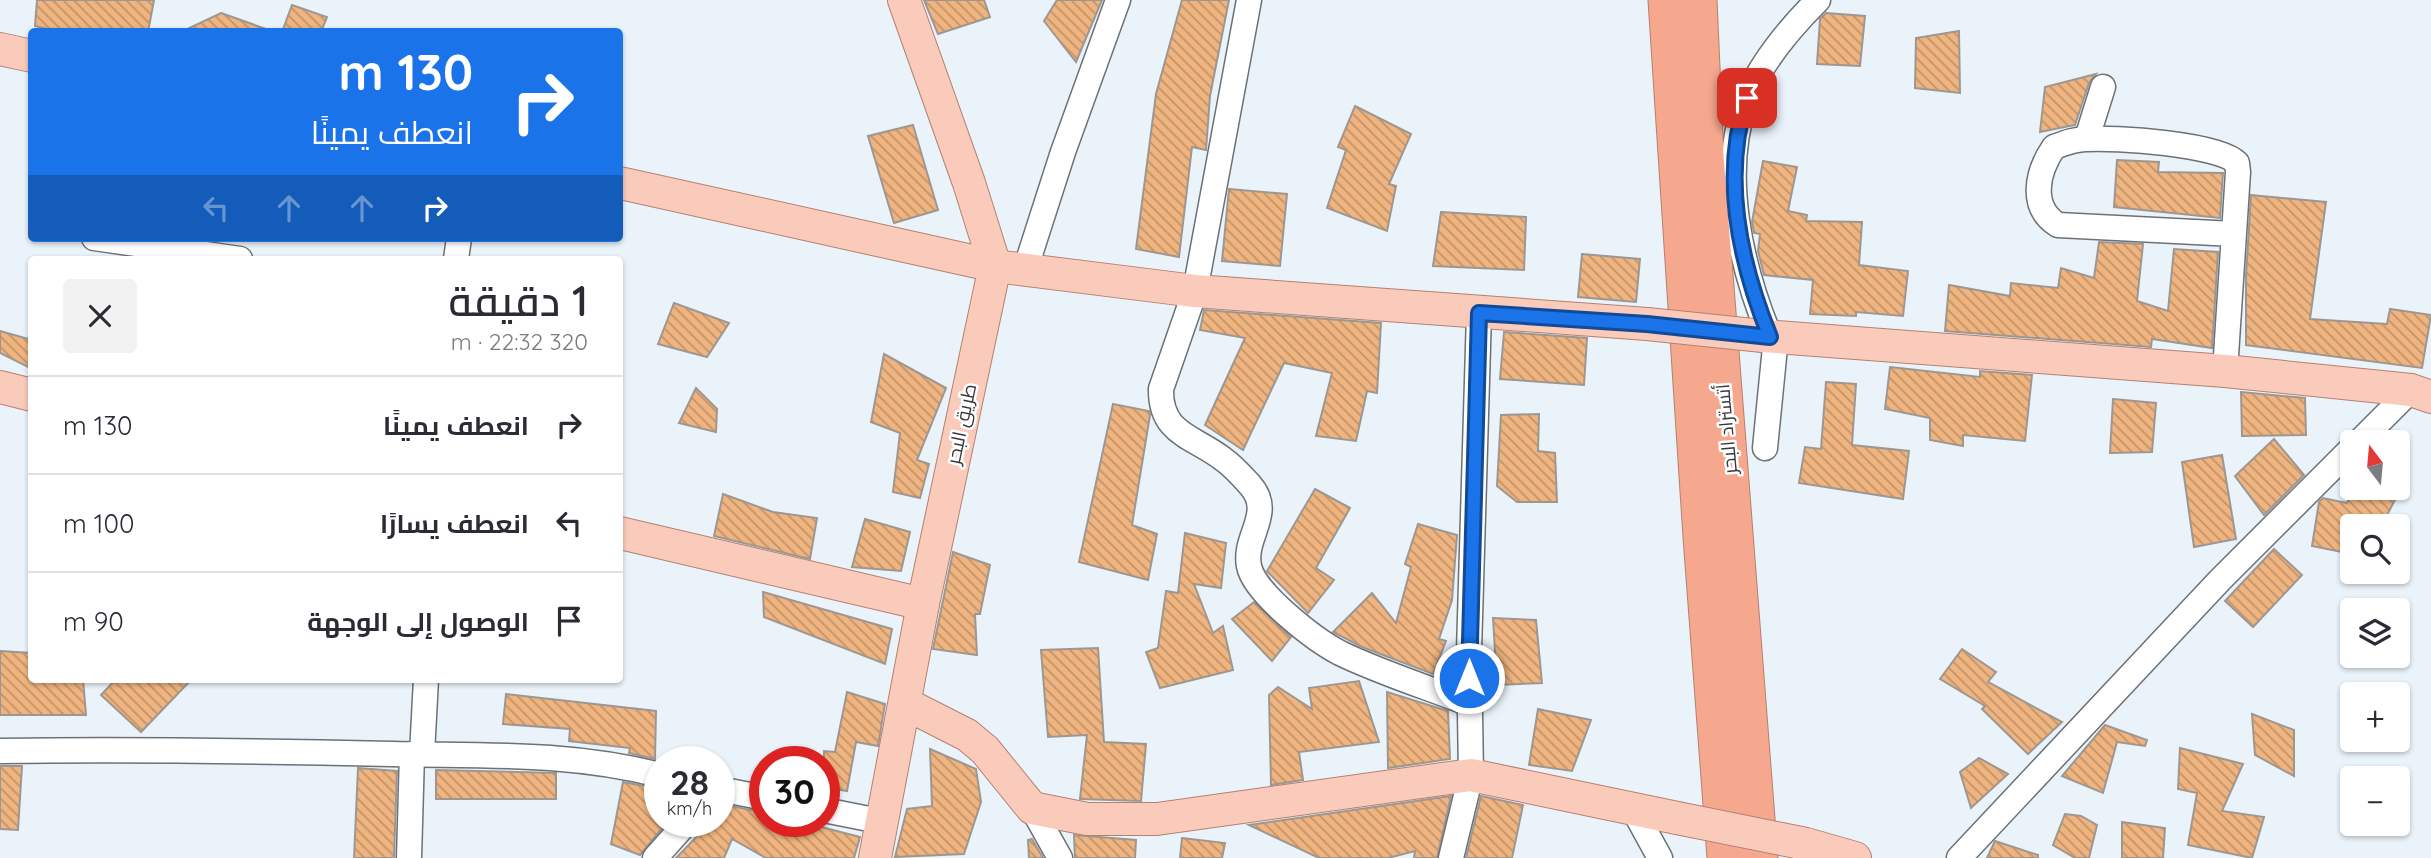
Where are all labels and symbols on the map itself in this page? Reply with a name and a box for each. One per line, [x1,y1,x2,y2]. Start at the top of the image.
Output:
pin [1717,68,1777,128]
street label: طريق البحر [941,382,982,468]
street label: أتستراد البحر [1710,383,1742,476]
north arrow [2340,430,2410,500]
position arrow [1432,641,1506,715]
speed limit sign: 30 [749,746,840,837]

